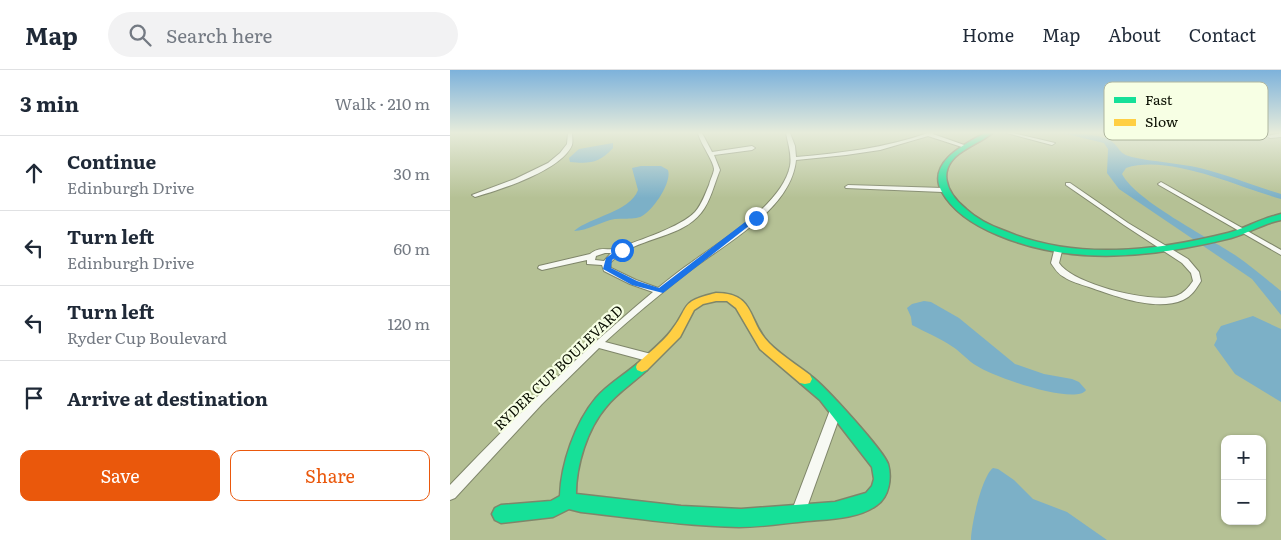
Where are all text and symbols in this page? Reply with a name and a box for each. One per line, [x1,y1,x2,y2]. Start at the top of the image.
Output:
search box [108,12,458,57]
text: Map [25,17,78,52]
icon: search [126,21,154,49]
text: Search here [166,21,272,49]
text: Home [962,21,1014,48]
text: Map [1042,21,1080,48]
text: About [1108,21,1161,48]
text: Contact [1189,21,1256,48]
legend [1104,82,1268,140]
text: 3 min [20,87,79,118]
text: Fast [1145,89,1173,109]
text: Walk · 210 m [335,91,430,115]
text: Slow [1145,111,1178,131]
text: Continue [67,147,156,175]
icon: ahead [20,159,48,187]
text: 30 m [393,161,430,185]
text: Edinburgh Drive [67,175,194,199]
route end [745,207,768,230]
text: Turn left [67,222,154,250]
icon: left [20,234,48,262]
text: 60 m [393,236,430,260]
route start [611,239,634,262]
text: Edinburgh Drive [67,250,194,274]
text: Turn left [67,297,154,325]
street label: RYDER CUP BOULEVARD [489,300,627,434]
icon: left [20,309,48,337]
text: 120 m [387,311,430,335]
text: Ryder Cup Boulevard [67,325,227,349]
icon: arrive [20,384,48,412]
text: Arrive at destination [67,384,268,412]
map controls [1221,435,1266,525]
button: + [1221,435,1266,480]
button: Save [20,450,220,501]
button: Share [230,450,430,501]
button: − [1221,480,1266,525]

